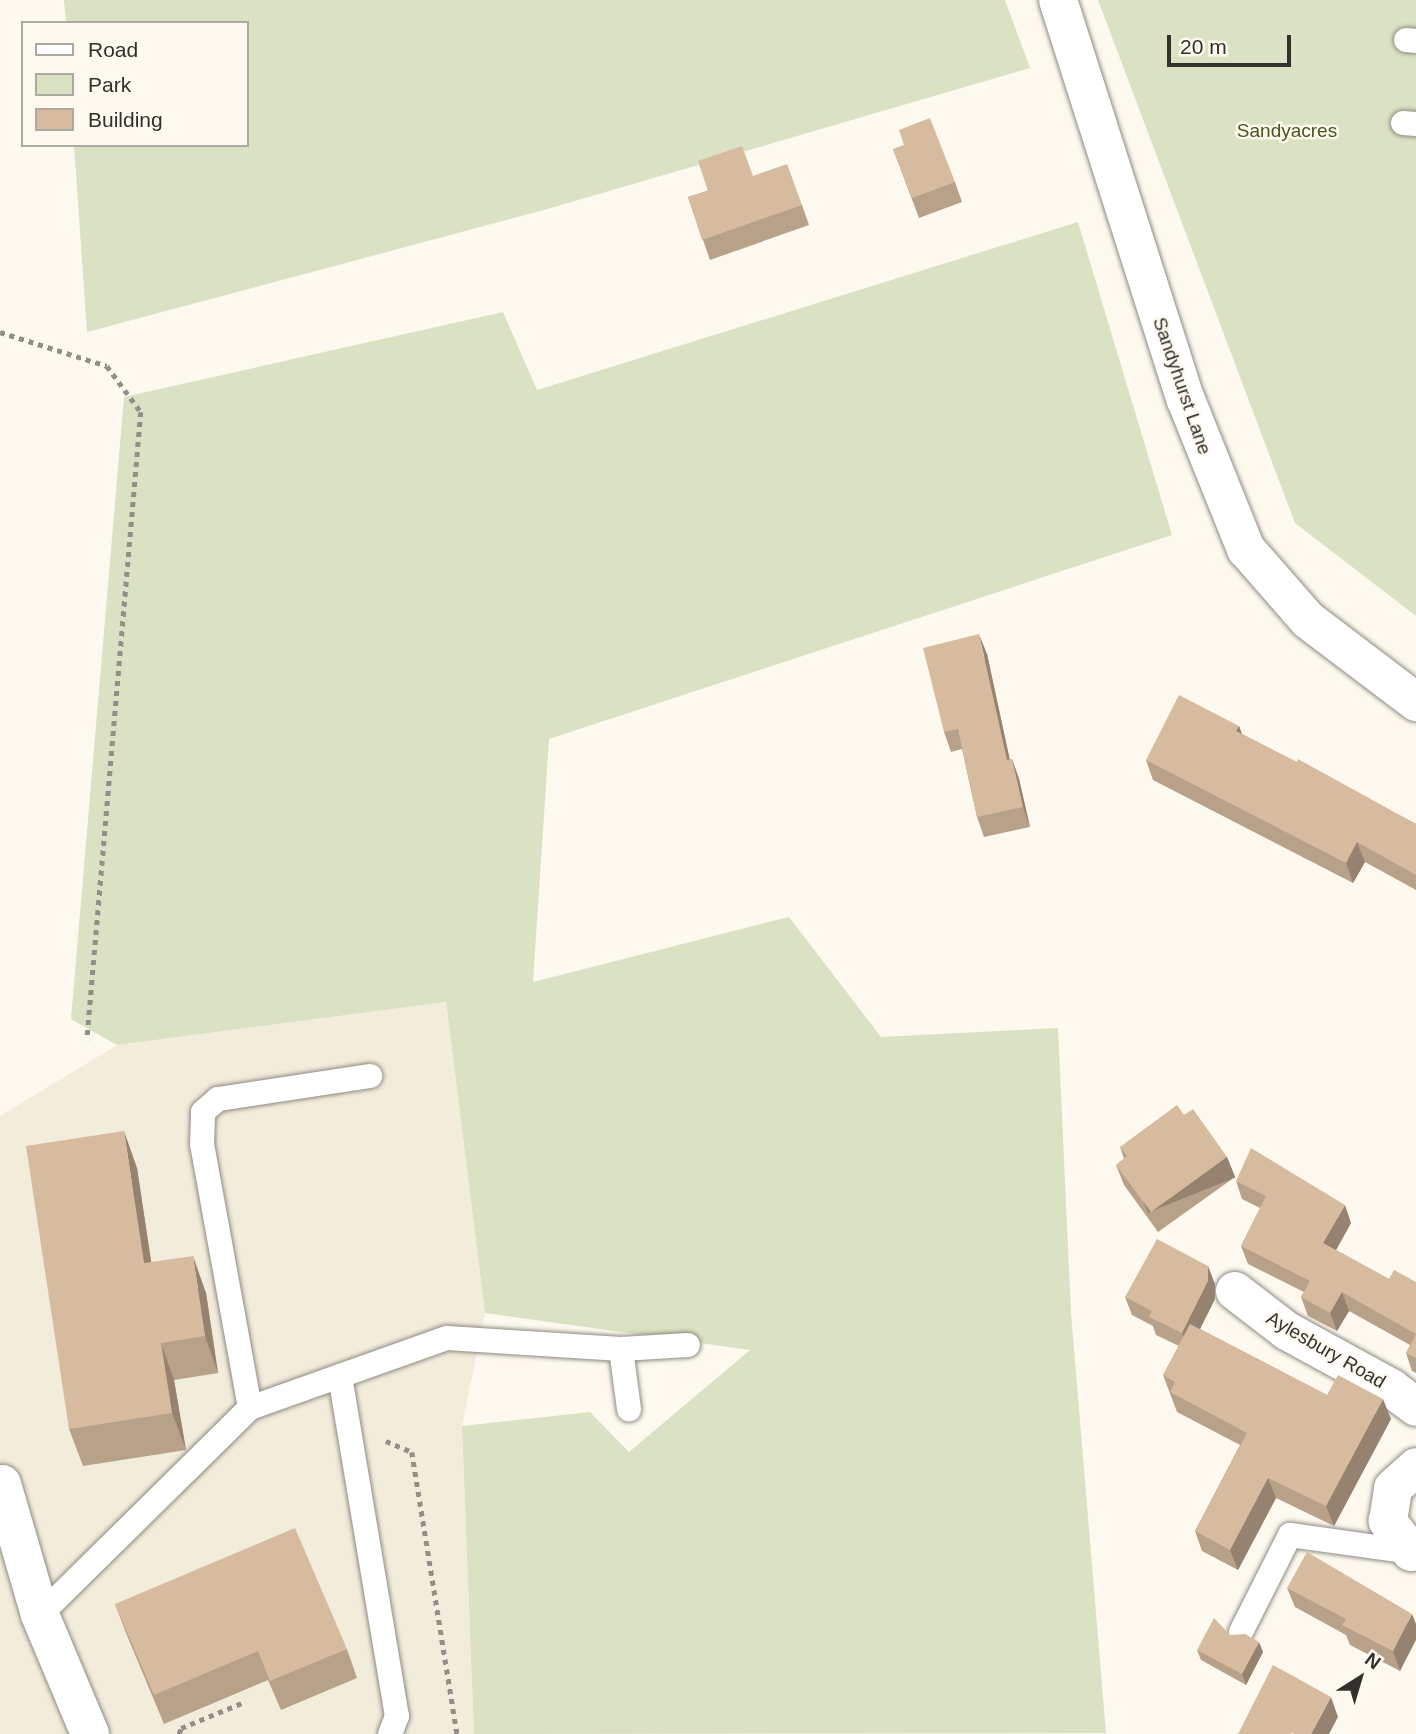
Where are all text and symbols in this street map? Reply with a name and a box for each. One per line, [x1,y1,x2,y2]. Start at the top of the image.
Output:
legend [21,21,248,147]
scale bar [1171,21,1295,65]
text: 20 m [1180,35,1227,58]
text: Road [88,38,138,61]
text: Park [88,73,131,96]
text: Building [88,108,163,131]
park label: Sandyacres [1237,120,1337,142]
street label: Sandyhurst Lane [1148,314,1216,458]
street label: Aylesbury Road [1262,1307,1390,1393]
north arrow [1325,1643,1395,1713]
text: N [1361,1648,1385,1673]

